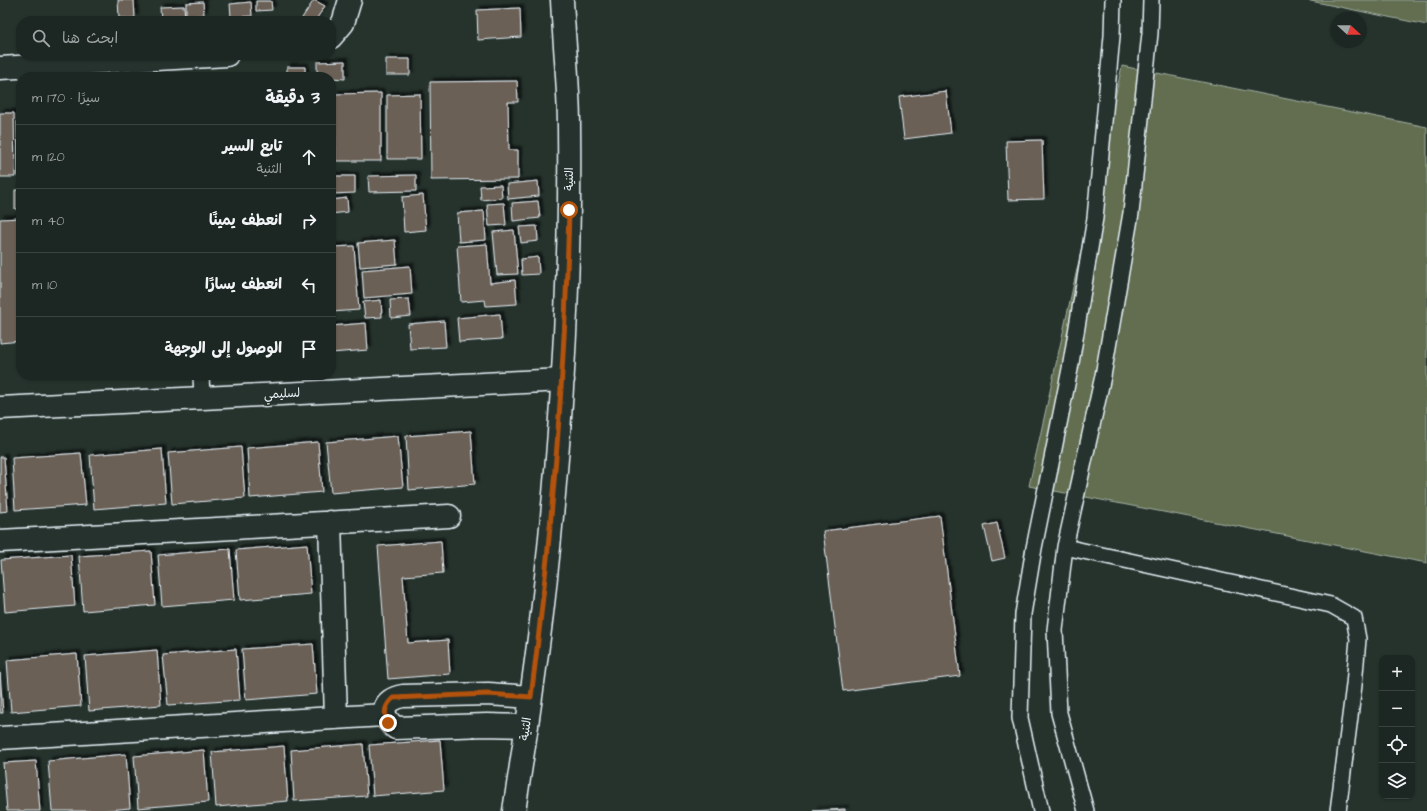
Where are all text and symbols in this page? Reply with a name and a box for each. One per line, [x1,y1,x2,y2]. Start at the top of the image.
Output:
north arrow [1331,12,1367,48]
search box [16,16,336,60]
icon: search [30,27,52,49]
text: ابحث هنا [62,28,118,49]
text: 3 دقيقة [265,86,320,110]
text: سيرًا · 170 m [32,89,100,107]
text: تابع السير [223,136,282,157]
icon: ahead [298,146,320,168]
text: 120 m [32,148,65,166]
text: الثنية [257,160,282,178]
street label: الثنية [561,167,578,191]
route start [560,201,578,219]
text: انعطف يمينًا [209,210,282,231]
icon: right [298,210,320,232]
text: 40 m [32,212,64,230]
text: انعطف يسارًا [205,274,282,295]
icon: left [298,274,320,296]
text: 10 m [32,276,57,294]
text: الوصول إلى الوجهة [165,338,282,359]
icon: arrive [298,338,320,360]
street label: لسليمي [263,385,301,405]
map controls [1379,655,1415,799]
button: + [1379,655,1415,691]
button: − [1379,691,1415,727]
route end [379,714,397,732]
street label: الثنية [516,716,536,742]
button: locate [1379,727,1415,763]
button: layers [1379,763,1415,799]

